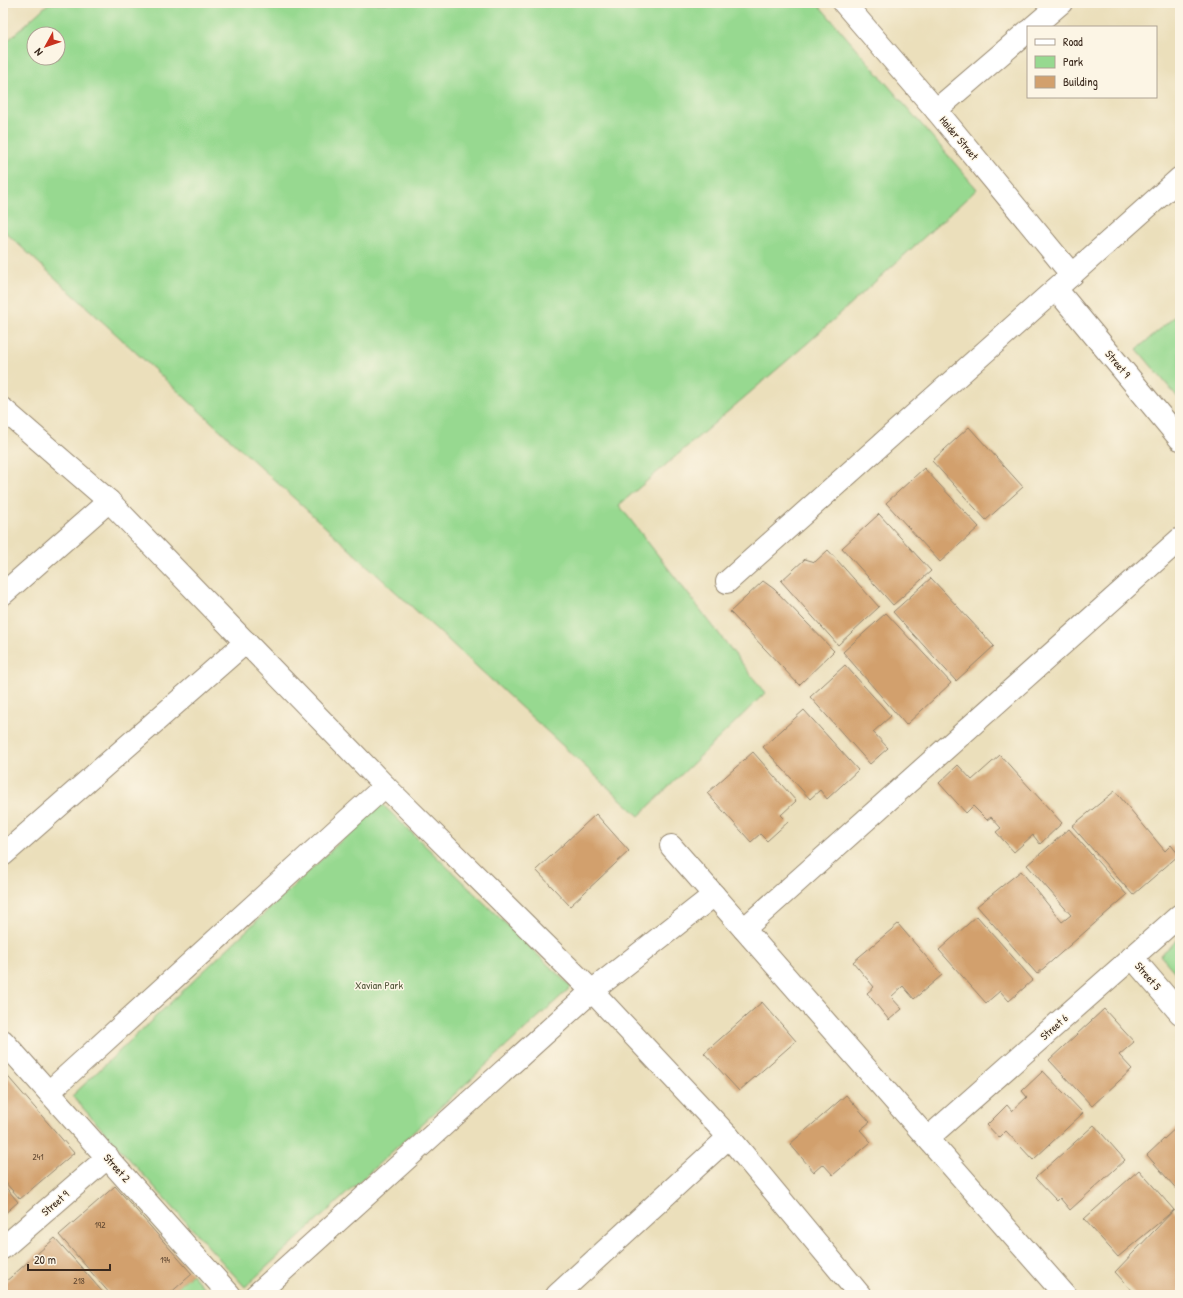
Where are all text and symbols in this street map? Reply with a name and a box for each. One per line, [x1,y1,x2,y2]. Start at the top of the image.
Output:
north arrow [26,26,66,66]
legend [1027,26,1157,98]
text: Road [1063,33,1083,50]
text: N [31,46,46,59]
text: Park [1063,53,1083,70]
text: Building [1063,73,1098,90]
street label: Haider Street [937,113,982,163]
street label: Street 9 [1102,347,1134,381]
street label: Street 5 [1132,959,1164,993]
park label: Xavian Park [355,978,403,992]
street label: Street 6 [1037,1011,1071,1043]
house number: 241 [33,1151,43,1163]
street label: Street 2 [101,1151,133,1185]
street label: Street 9 [38,1187,72,1219]
house number: 192 [95,1219,106,1231]
scale bar [28,1246,110,1272]
text: 20 m [34,1251,56,1268]
house number: 194 [160,1254,171,1266]
house number: 218 [73,1275,85,1287]

